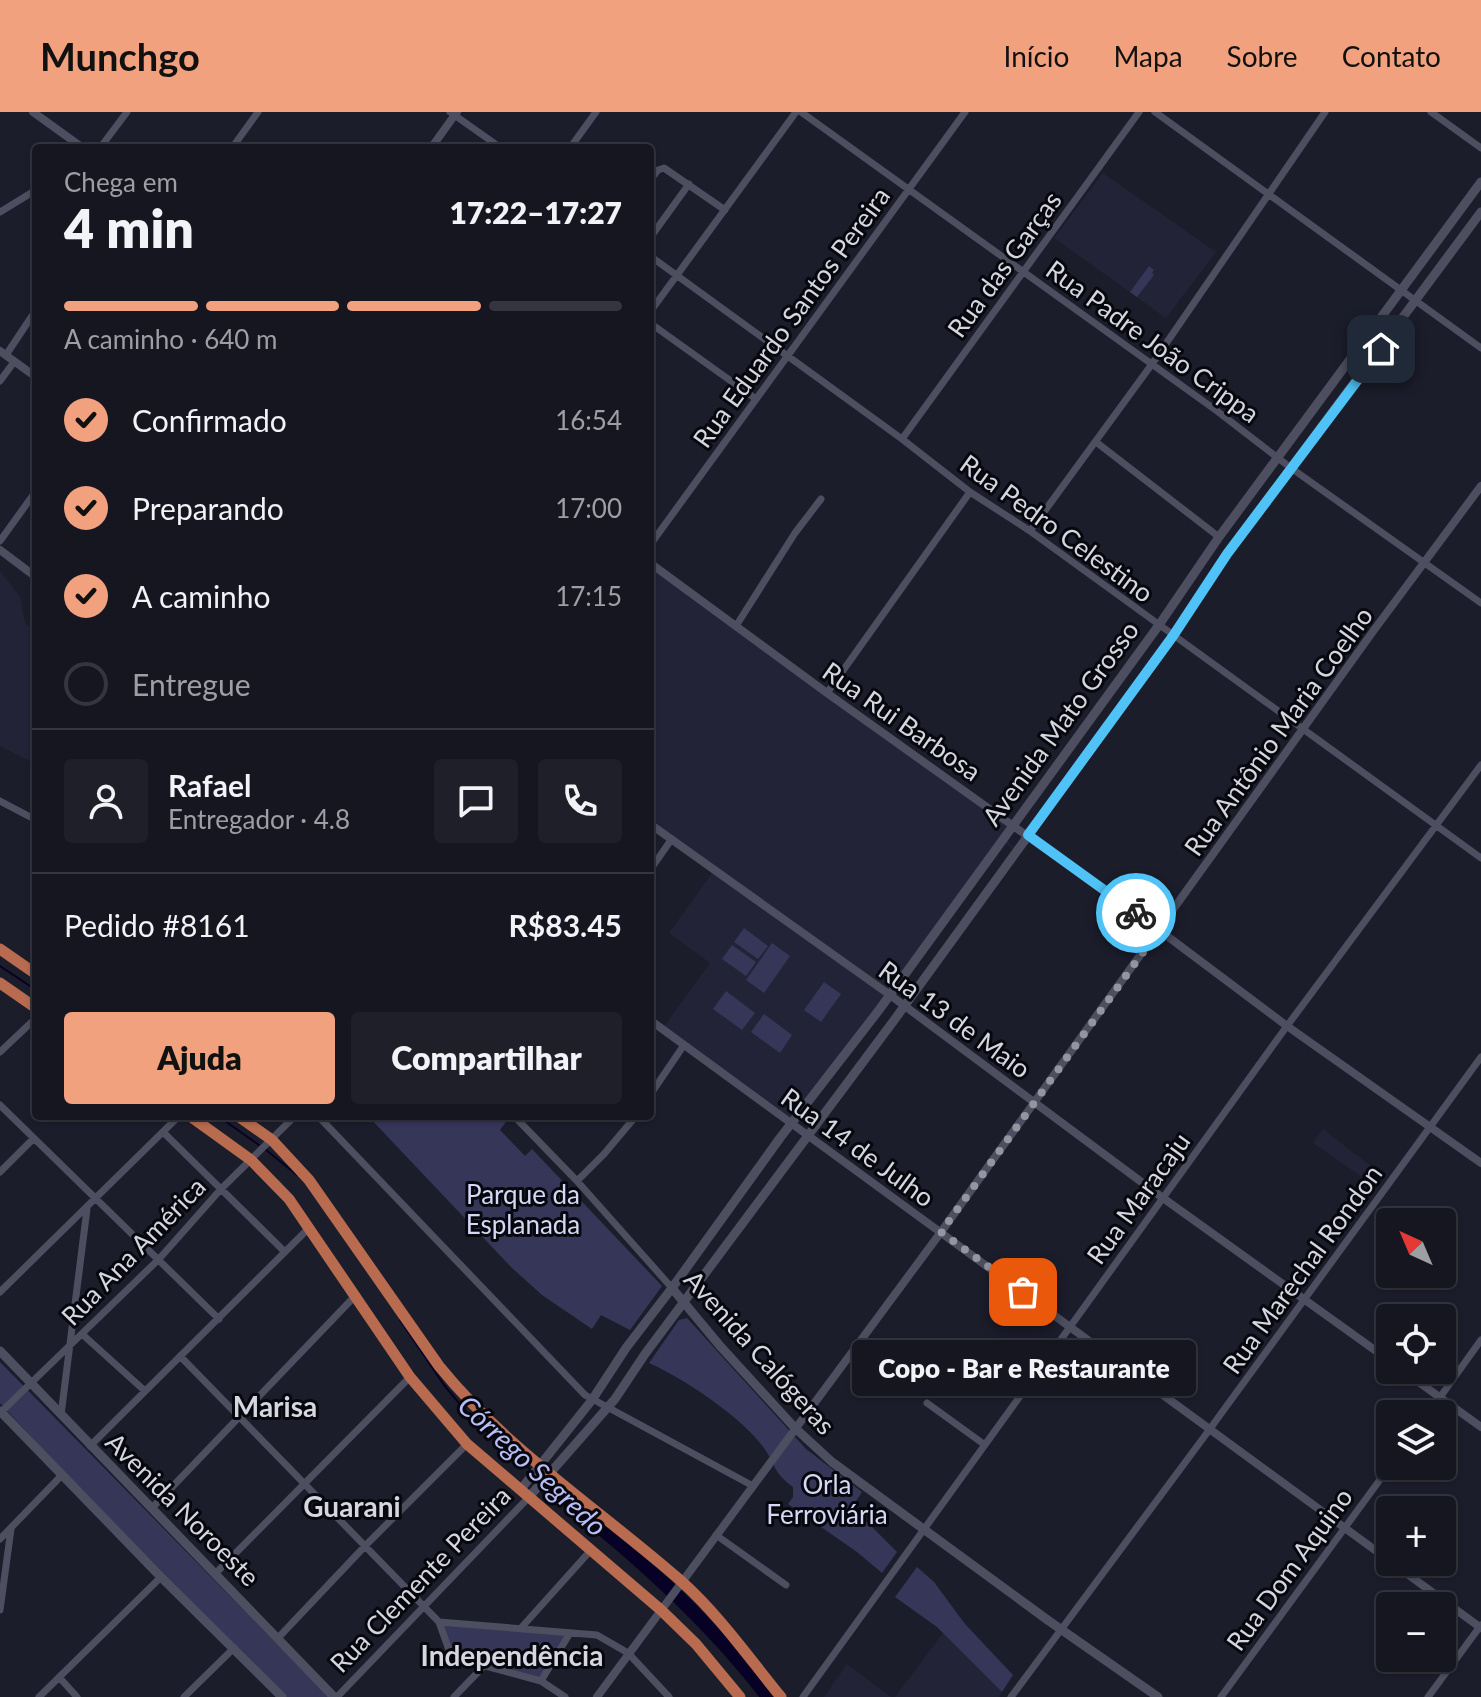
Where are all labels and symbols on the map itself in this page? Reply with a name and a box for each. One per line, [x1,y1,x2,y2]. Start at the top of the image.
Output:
street label: Rua Eduardo Santos Pereira [686,181,896,453]
street label: Rua das Garças [940,185,1068,343]
street label: Rua Padre João Crippa [1040,253,1266,429]
pin [1347,315,1415,383]
street label: Rua Pedro Celestino [954,447,1160,609]
street label: Rua Antônio Maria Coelho [1177,600,1379,862]
street label: Avenida Mato Grosso [975,614,1145,832]
street label: Rua Rui Barbosa [817,655,987,787]
courier [1096,873,1176,953]
street label: Rua 13 de Maio [873,953,1037,1085]
street label: Rua 14 de Julho [775,1081,941,1213]
street label: Rua Maracaju [1080,1126,1196,1270]
street label: Rua Marechal Rondon [1215,1158,1389,1380]
street label: Rua Ana América [54,1170,212,1332]
park label: Parque da Esplanada [466,1178,580,1240]
north arrow [1376,1208,1456,1288]
pin [989,1258,1057,1326]
street label: Avenida Calógeras [678,1263,842,1441]
callout: Copo - Bar e Restaurante [851,1340,1195,1396]
water label: Córrego Segredo [452,1388,614,1542]
district label: Marisa [233,1389,317,1423]
street label: Avenida Noroeste [100,1426,266,1592]
park label: Orla Ferroviária [766,1468,888,1530]
street label: Rua Clemente Pereira [323,1479,517,1679]
street label: Rua Dom Aquino [1219,1481,1359,1657]
district label: Guarani [303,1489,401,1523]
district label: Independência [421,1638,603,1672]

